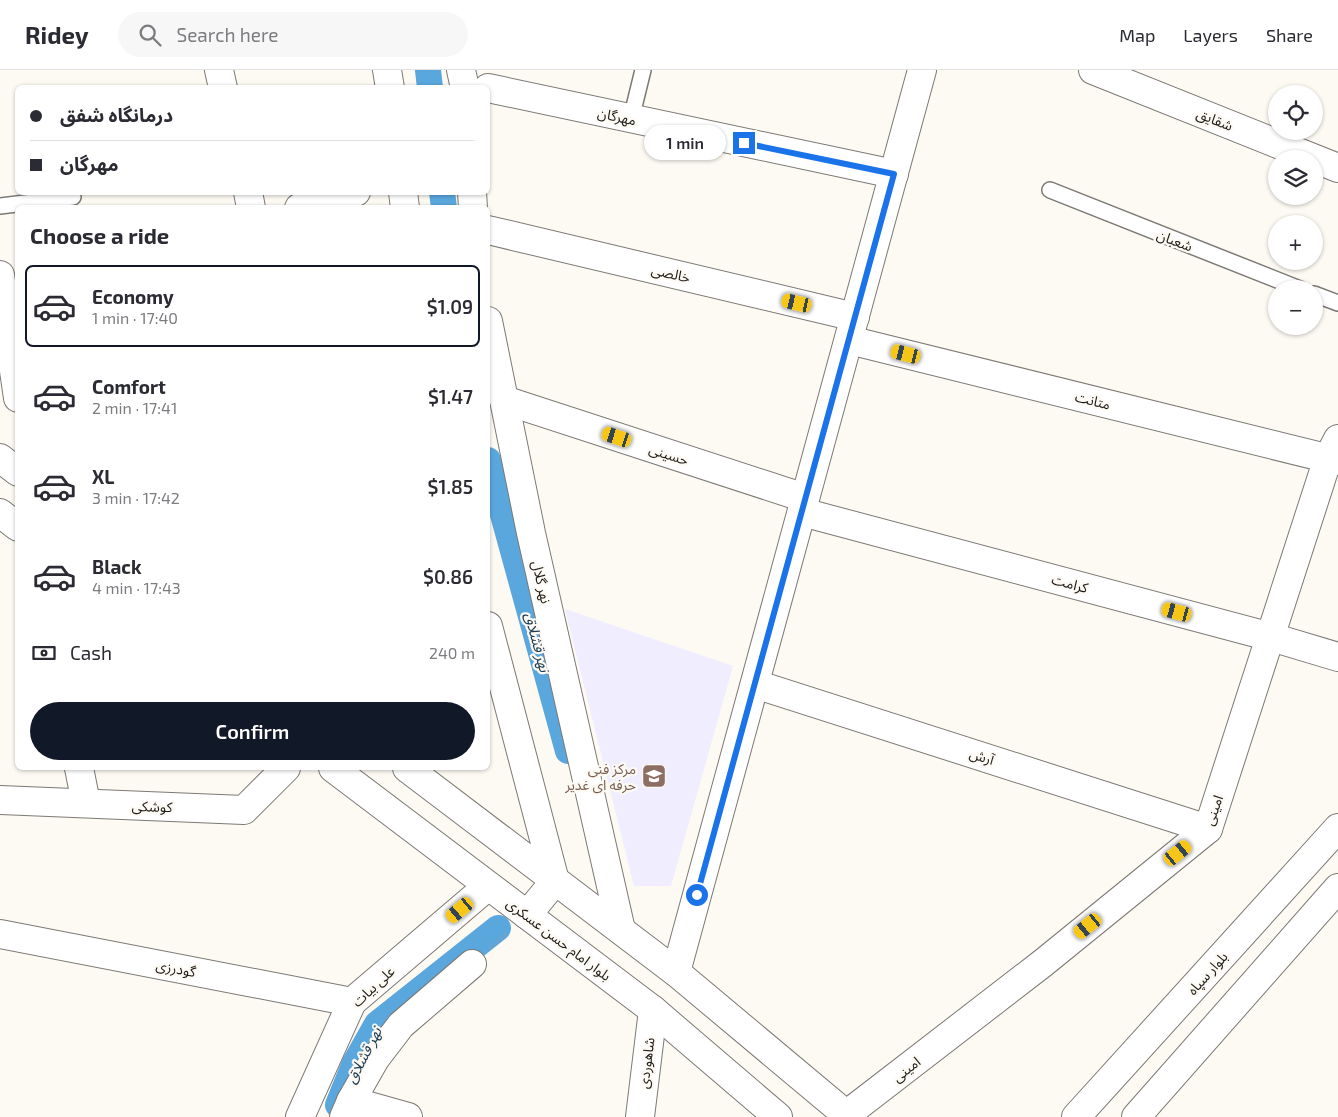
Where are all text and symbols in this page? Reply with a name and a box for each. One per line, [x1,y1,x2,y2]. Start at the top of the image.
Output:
search box [118,12,468,57]
text: Ridey [25,20,88,49]
icon: search [136,21,164,49]
text: Search here [176,23,279,46]
text: Map [1119,24,1155,46]
text: Layers [1183,24,1238,46]
text: Share [1266,24,1313,46]
map controls [1268,85,1323,335]
button: locate [1268,85,1323,140]
text: درمانگاه شفق [60,103,173,126]
street label: مهرگان [596,104,638,129]
street label: شقایق [1194,104,1236,136]
callout: 1 min [644,126,726,160]
route end [733,132,755,154]
text: 1 min [666,133,704,152]
button: layers [1268,150,1323,205]
text: مهرگان [60,152,118,175]
button: + [1268,215,1323,270]
text: Choose a ride [30,222,169,248]
street label: شعبان [1154,225,1195,255]
street label: خالصی [650,260,692,287]
button: − [1268,280,1323,335]
icon: car [32,284,77,329]
text: Economy [92,285,174,308]
car [780,292,813,314]
text: $1.09 [427,295,473,318]
text: 1 min · 17:40 [92,308,178,327]
car [889,343,922,365]
icon: car [32,374,77,419]
text: Comfort [92,375,166,398]
text: $1.47 [428,385,473,408]
street label: متانت [1074,387,1112,413]
text: 2 min · 17:41 [92,398,177,417]
car [600,425,633,449]
street label: حسینی [647,440,691,469]
icon: car [32,464,77,509]
text: XL [92,465,114,488]
text: $1.85 [428,475,473,498]
text: 3 min · 17:42 [92,488,180,507]
icon: car [32,554,77,599]
text: Black [92,555,142,578]
street label: نهر گلال [528,559,555,606]
text: $0.86 [423,565,473,588]
street label: کرامت [1050,570,1090,597]
text: 4 min · 17:43 [92,578,181,597]
car [1160,601,1193,623]
water label: نهر قشلاق [520,610,555,676]
icon: cash [30,639,58,667]
text: Cash [70,641,112,664]
text: 240 m [429,643,475,662]
button: Confirm [30,702,475,760]
street label: آرش [967,744,997,769]
place label: مرکز فنی حرفه ای غدیر [564,760,636,794]
school or university icon: مرکز فنی حرفه ای غدیر [641,763,667,789]
street label: امینی [1200,793,1227,828]
street label: کوشکی [131,797,173,816]
car [1161,838,1194,868]
route start [686,884,708,906]
street label: بلوار امام حسن عسکری [502,894,615,986]
car [443,895,476,925]
car [1071,911,1104,941]
street label: بلوار سپاه [1183,948,1232,999]
street label: گودرزی [155,956,197,981]
street label: علی بیات [348,962,398,1011]
water label: نهر قشلاق [341,1022,387,1087]
street label: شاهوردی [634,1036,659,1090]
street label: امینی [889,1053,924,1086]

